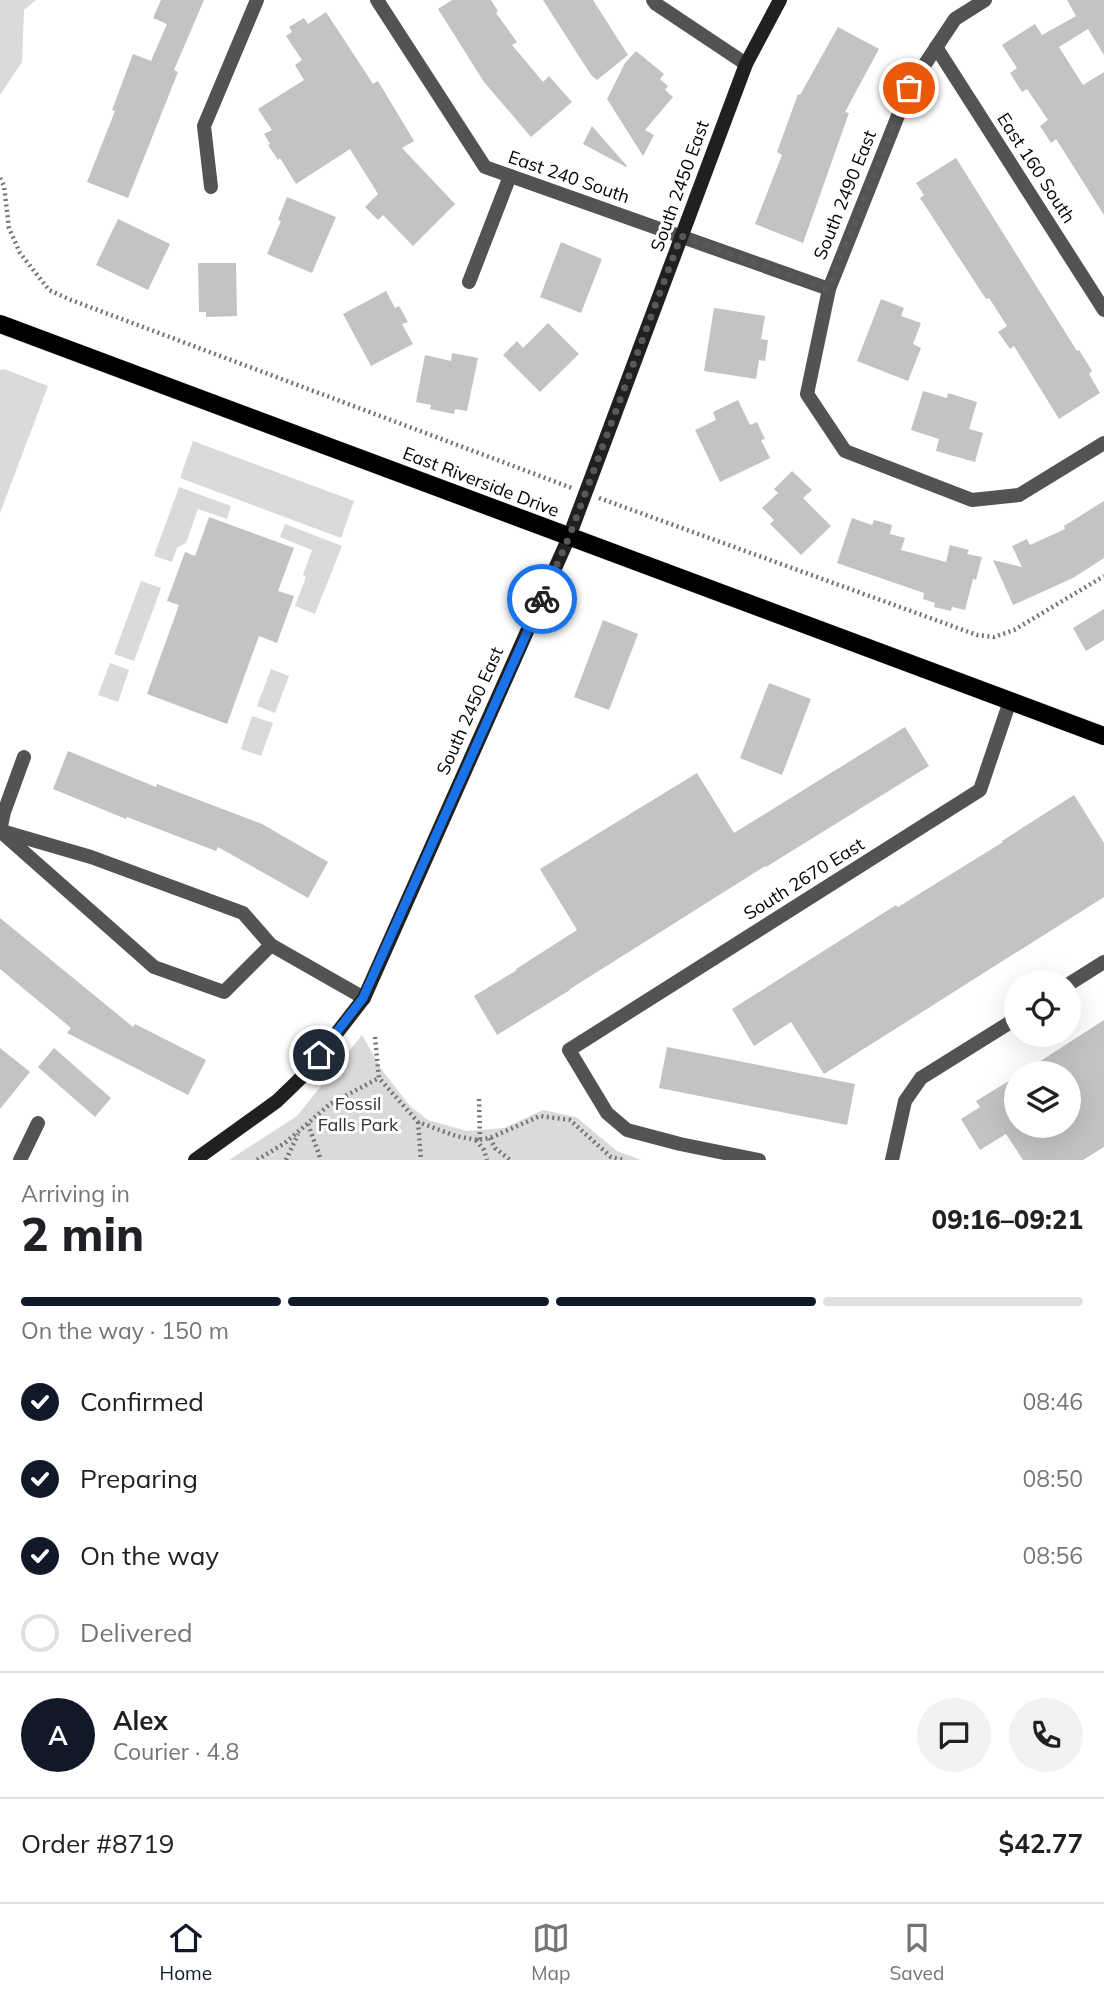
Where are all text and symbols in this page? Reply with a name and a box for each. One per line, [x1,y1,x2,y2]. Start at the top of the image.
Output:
pin [879,58,939,118]
icon: bag [890,69,928,107]
street label: East 160 South [992,108,1081,227]
street label: South 2450 East [645,117,714,254]
street label: South 2490 East [808,127,881,263]
street label: East 240 South [505,145,633,208]
street label: East Riverside Drive [400,441,563,522]
courier [507,564,577,634]
icon: bike [523,580,561,618]
street label: South 2450 East [431,643,508,778]
street label: South 2670 East [739,832,868,925]
map controls [1004,970,1081,1138]
button: locate [1004,970,1081,1047]
pin [289,1025,349,1085]
icon: home [300,1036,338,1074]
button: layers [1004,1061,1081,1138]
park label: Fossil Falls Park [318,1092,399,1136]
text: Arriving in [21,1179,130,1208]
text: 09:16–09:21 [932,1203,1083,1236]
text: 2 min [21,1205,144,1263]
text: On the way · 150 m [21,1316,229,1345]
icon: check [21,1383,59,1421]
text: Confirmed [80,1385,204,1418]
text: 08:46 [1023,1387,1083,1416]
icon: check [21,1460,59,1498]
text: Preparing [80,1462,198,1495]
text: 08:50 [1023,1464,1083,1493]
icon: check [21,1537,59,1575]
text: On the way [80,1539,219,1572]
text: 08:56 [1023,1541,1083,1570]
text: Delivered [80,1616,193,1649]
button: chat [917,1698,991,1772]
button: phone [1009,1698,1083,1772]
text: Alex [113,1704,168,1737]
text: A [48,1719,68,1752]
text: Courier · 4.8 [113,1737,239,1766]
text: Order #8719 [21,1827,174,1860]
text: $42.77 [999,1827,1083,1860]
tab: Home [160,1919,212,1985]
tab: Map [531,1919,570,1985]
tab: Saved [890,1919,944,1985]

